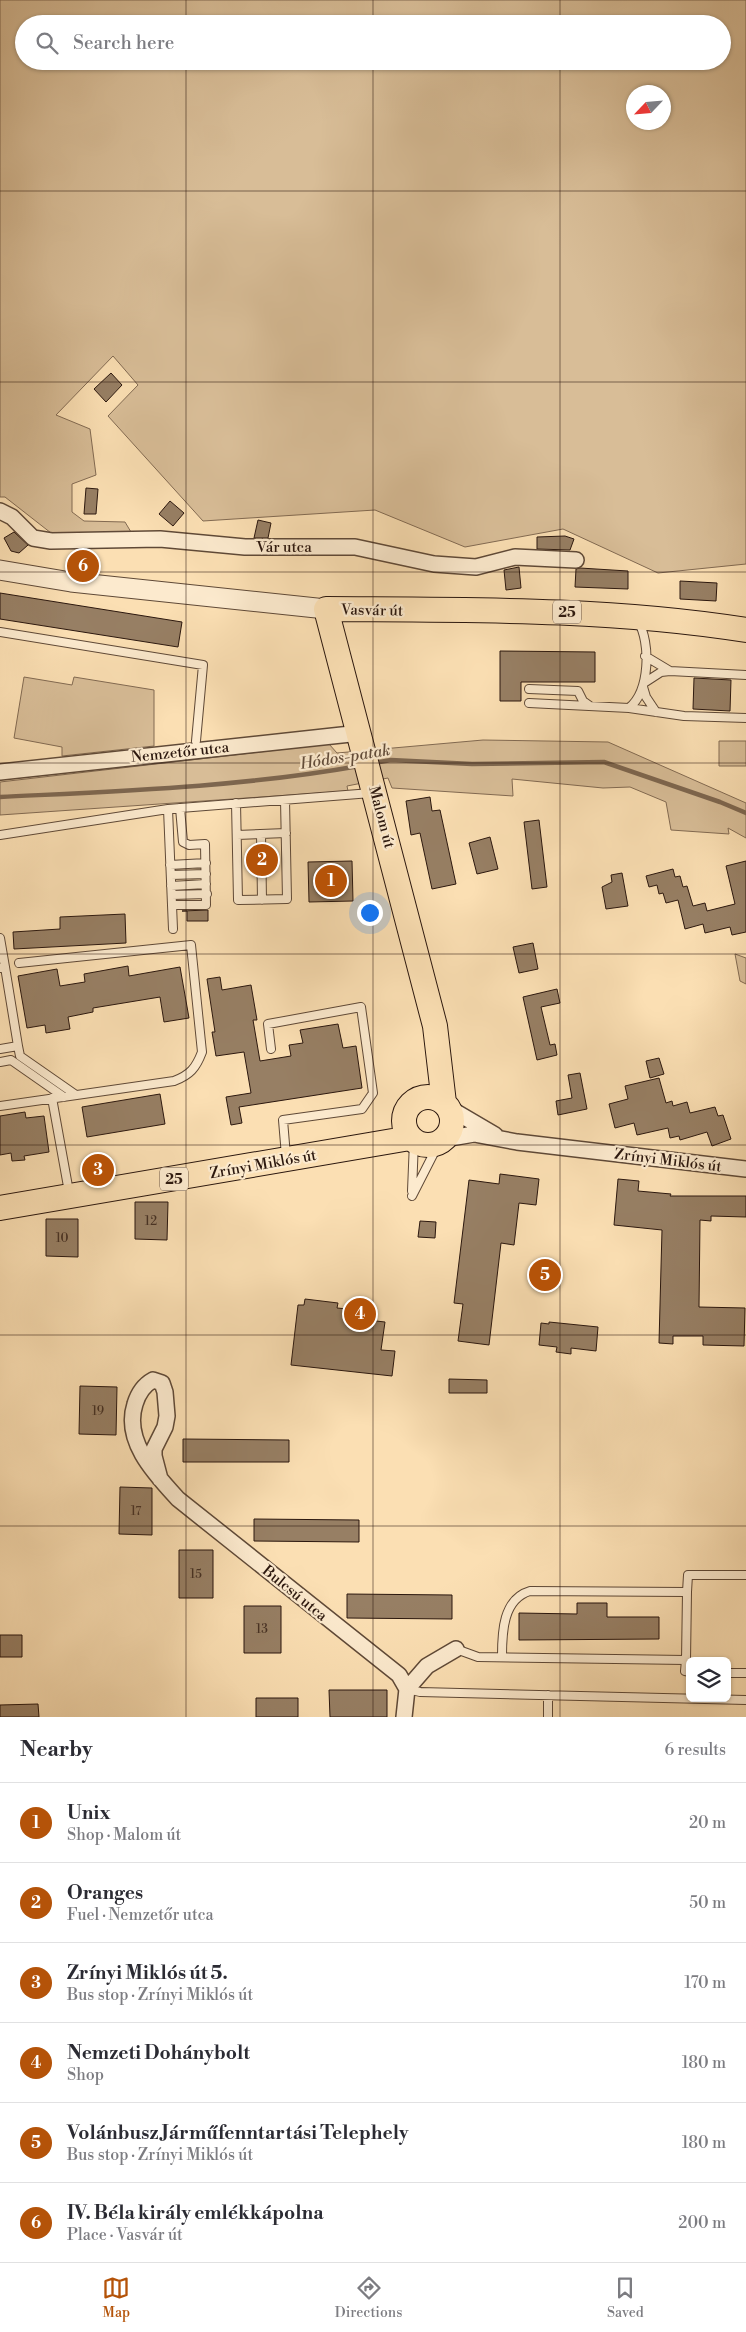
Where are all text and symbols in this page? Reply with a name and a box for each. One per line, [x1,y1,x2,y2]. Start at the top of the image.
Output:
search box [15,15,731,70]
icon: search [33,29,61,57]
text: Search here [73,31,174,55]
north arrow [626,85,671,130]
street label: Vár utca [255,538,312,557]
pin: 6 [67,547,99,585]
street label: Vasvár út [340,600,404,621]
road number: 25 [553,600,581,624]
street label: Nemzetőr utca [130,738,230,767]
water label: Hódos-patak [298,740,392,774]
street label: Malom út [364,784,399,851]
pin: 2 [246,841,278,879]
pin: 1 [315,862,347,900]
your location [357,900,383,926]
street label: Zrínyi Miklós út [613,1144,723,1177]
street label: Zrínyi Miklós út [208,1146,319,1183]
pin: 3 [82,1151,114,1189]
road number: 25 [160,1168,188,1190]
house number: 12 [145,1214,157,1229]
house number: 10 [56,1231,68,1246]
pin: 5 [529,1256,561,1294]
pin: 4 [344,1295,376,1333]
house number: 19 [92,1404,104,1419]
house number: 17 [131,1504,141,1519]
street label: Bulcsú utca [258,1561,331,1626]
house number: 15 [190,1567,202,1582]
house number: 13 [256,1622,268,1637]
map controls [686,1657,731,1702]
button: layers [686,1657,731,1702]
text: Nearby [20,1737,93,1763]
text: 6 results [665,1740,726,1760]
text: Unix [67,1801,110,1825]
text: 1 [32,1813,40,1833]
text: 20 m [689,1813,726,1833]
text: Shop · Malom út [67,1825,181,1845]
text: Oranges [67,1881,143,1905]
text: 2 [31,1893,41,1913]
text: 50 m [689,1893,726,1913]
text: Fuel · Nemzetőr utca [67,1905,214,1925]
text: Zrínyi Miklós út 5. [67,1961,228,1985]
text: 3 [31,1973,41,1993]
text: 170 m [684,1973,726,1993]
text: Bus stop · Zrínyi Miklós út [67,1985,253,2005]
text: Nemzeti Dohánybolt [67,2041,250,2065]
text: 4 [31,2053,41,2073]
text: 180 m [682,2053,726,2073]
text: Shop [67,2065,104,2085]
text: Volánbusz Járműfenntartási Telephely [67,2121,409,2145]
text: 5 [31,2133,41,2153]
text: 180 m [682,2133,726,2153]
text: Bus stop · Zrínyi Miklós út [67,2145,253,2165]
text: IV. Béla király emlékkápolna [67,2201,323,2225]
text: 6 [31,2213,41,2233]
text: 200 m [678,2213,726,2233]
text: Place · Vasvár út [67,2225,183,2245]
tab: Map [102,2274,130,2322]
tab: Directions [335,2274,402,2322]
tab: Saved [607,2274,644,2322]

